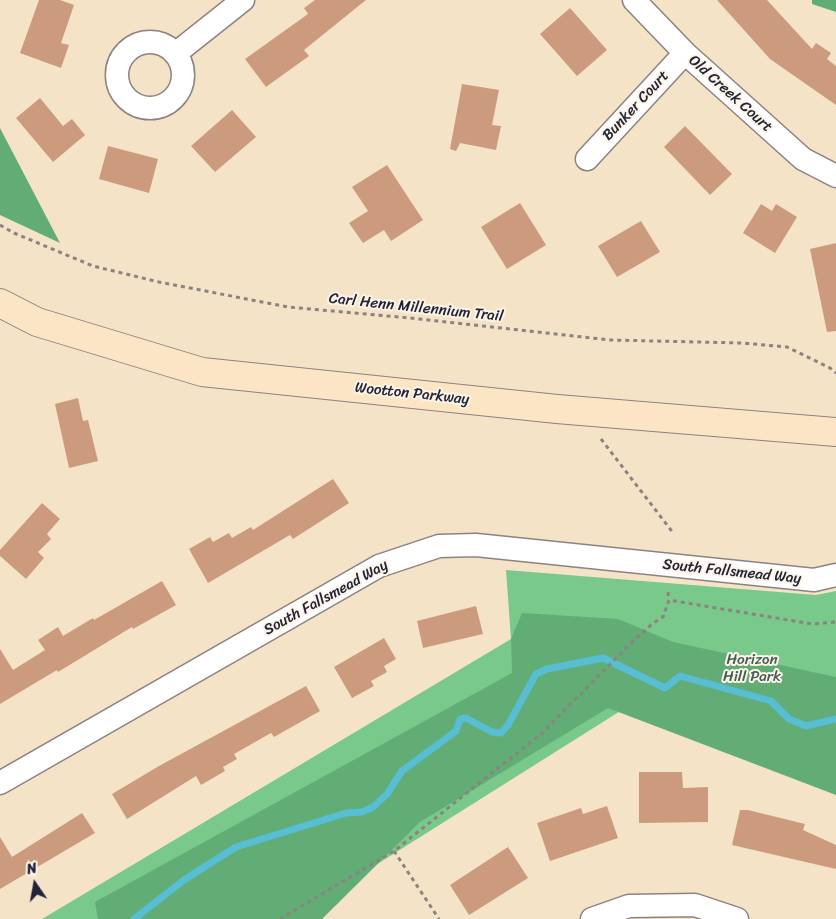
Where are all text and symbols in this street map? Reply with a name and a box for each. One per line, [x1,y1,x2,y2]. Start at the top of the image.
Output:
street label: Old Creek Court [684,52,776,136]
street label: Bunker Court [599,67,673,145]
street label: Carl Henn Millennium Trail [328,290,504,326]
street label: Wootton Parkway [354,379,470,409]
street label: South Fallsmead Way [261,556,391,640]
street label: South Fallsmead Way [662,556,802,588]
park label: Horizon Hill Park [723,651,781,686]
text: N [24,856,39,882]
north arrow [10,859,60,909]

